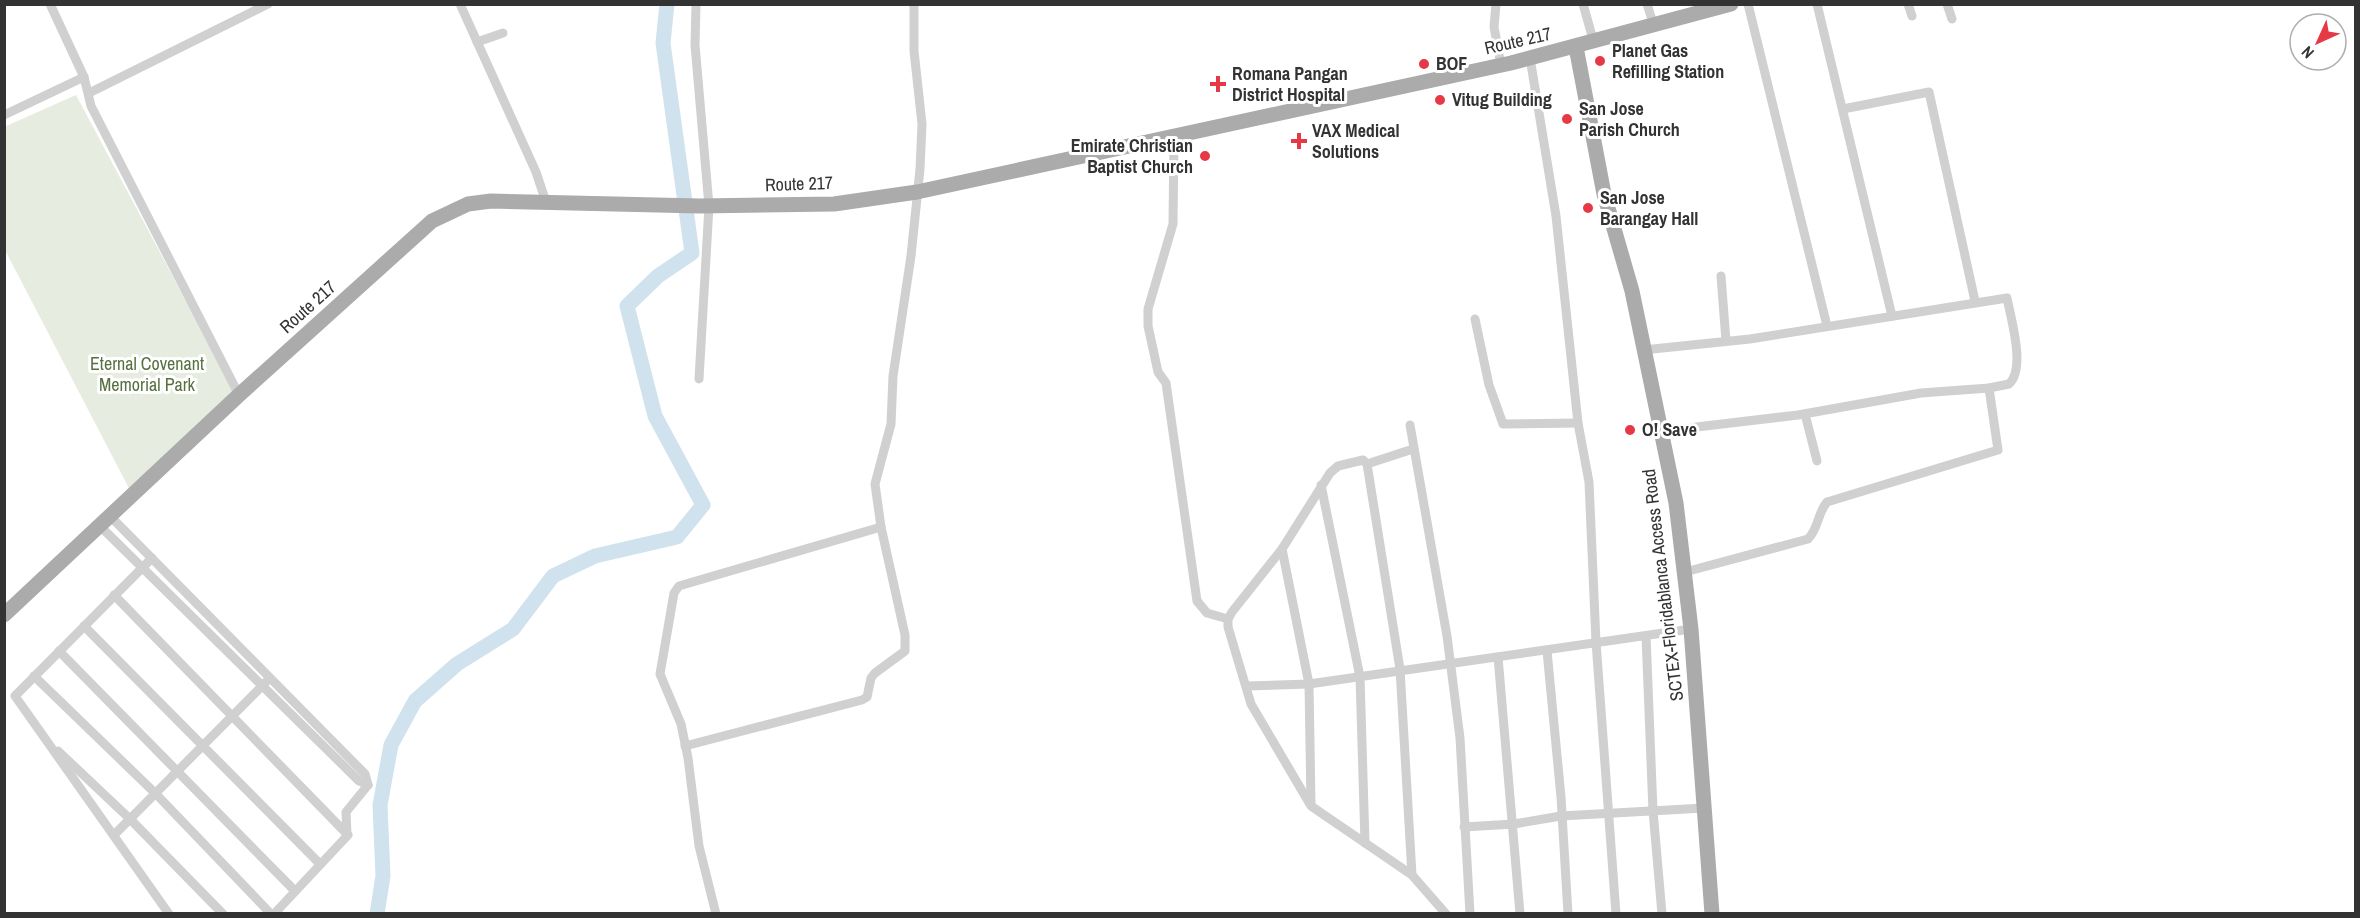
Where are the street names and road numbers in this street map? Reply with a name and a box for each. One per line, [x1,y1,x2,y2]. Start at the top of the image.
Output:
street label: Route 217 [1482,21,1554,60]
street label: Route 217 [765,170,833,197]
street label: Route 217 [274,275,341,339]
street label: SCTEX-Floridablanca Access Road [1636,468,1689,703]

